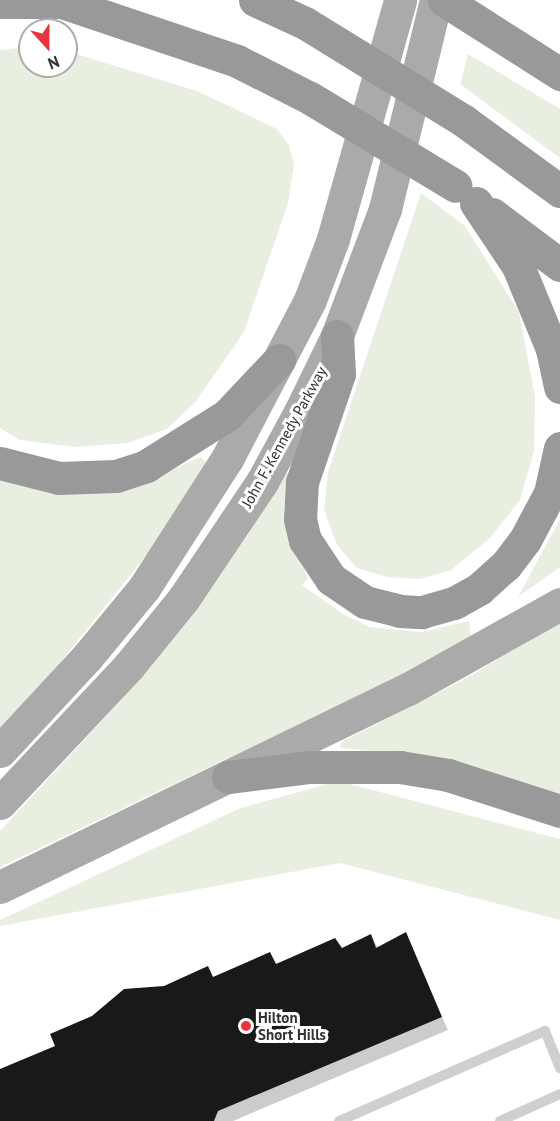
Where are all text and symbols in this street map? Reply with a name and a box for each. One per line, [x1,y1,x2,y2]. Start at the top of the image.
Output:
north arrow [18,18,78,78]
text: N [45,52,62,74]
street label: John F. Kennedy Parkway [237,363,331,511]
place label: Hilton Short Hills [258,1008,326,1043]
marker: Hilton Short Hills [239,1019,253,1033]

